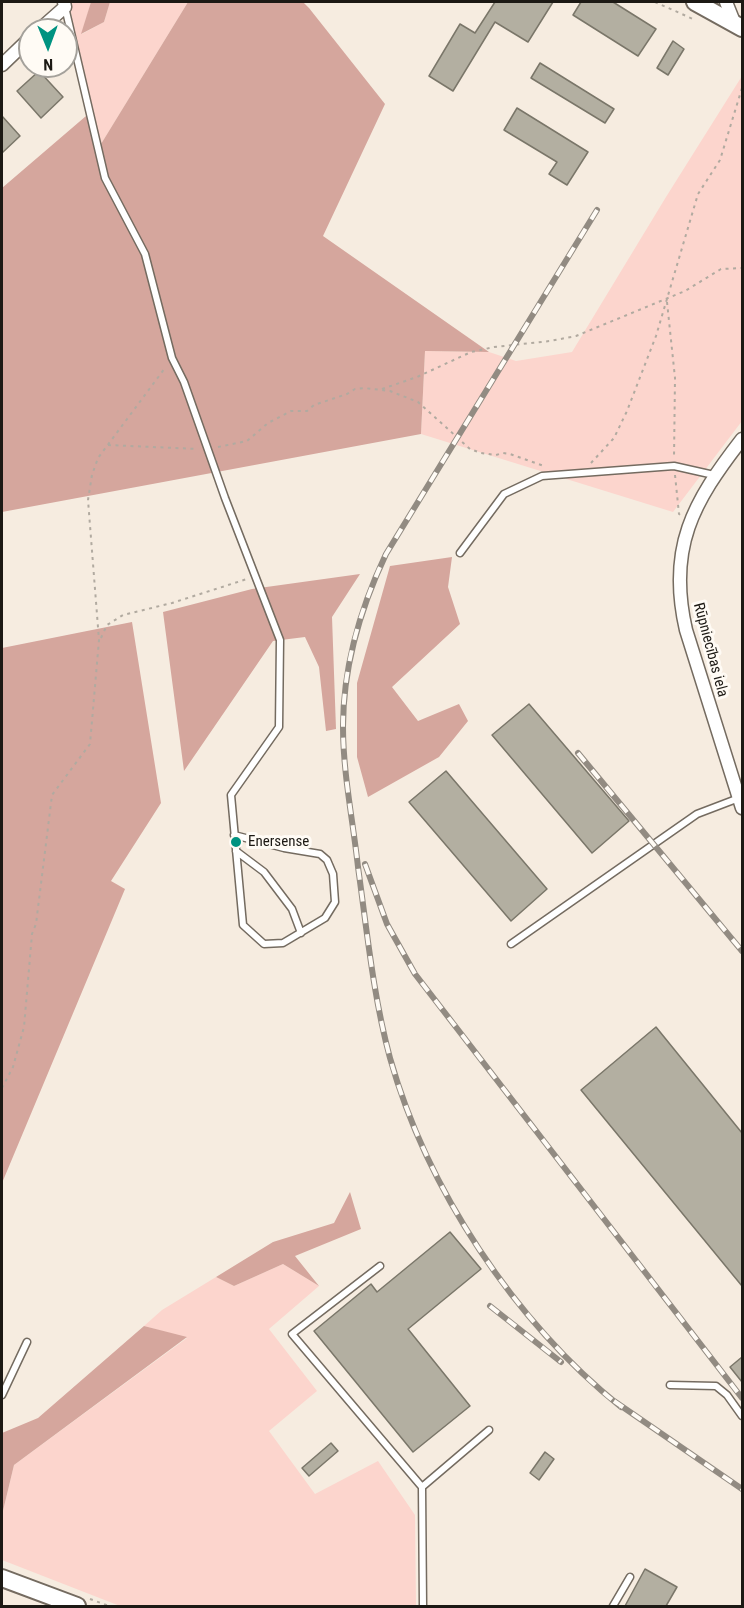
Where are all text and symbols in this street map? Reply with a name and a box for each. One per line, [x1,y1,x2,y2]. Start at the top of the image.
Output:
north arrow [18,18,78,78]
text: N [43,55,53,74]
street label: Rūpniecības iela [689,601,731,699]
place label: Enersense [248,833,309,851]
marker: Enersense [229,835,243,849]

